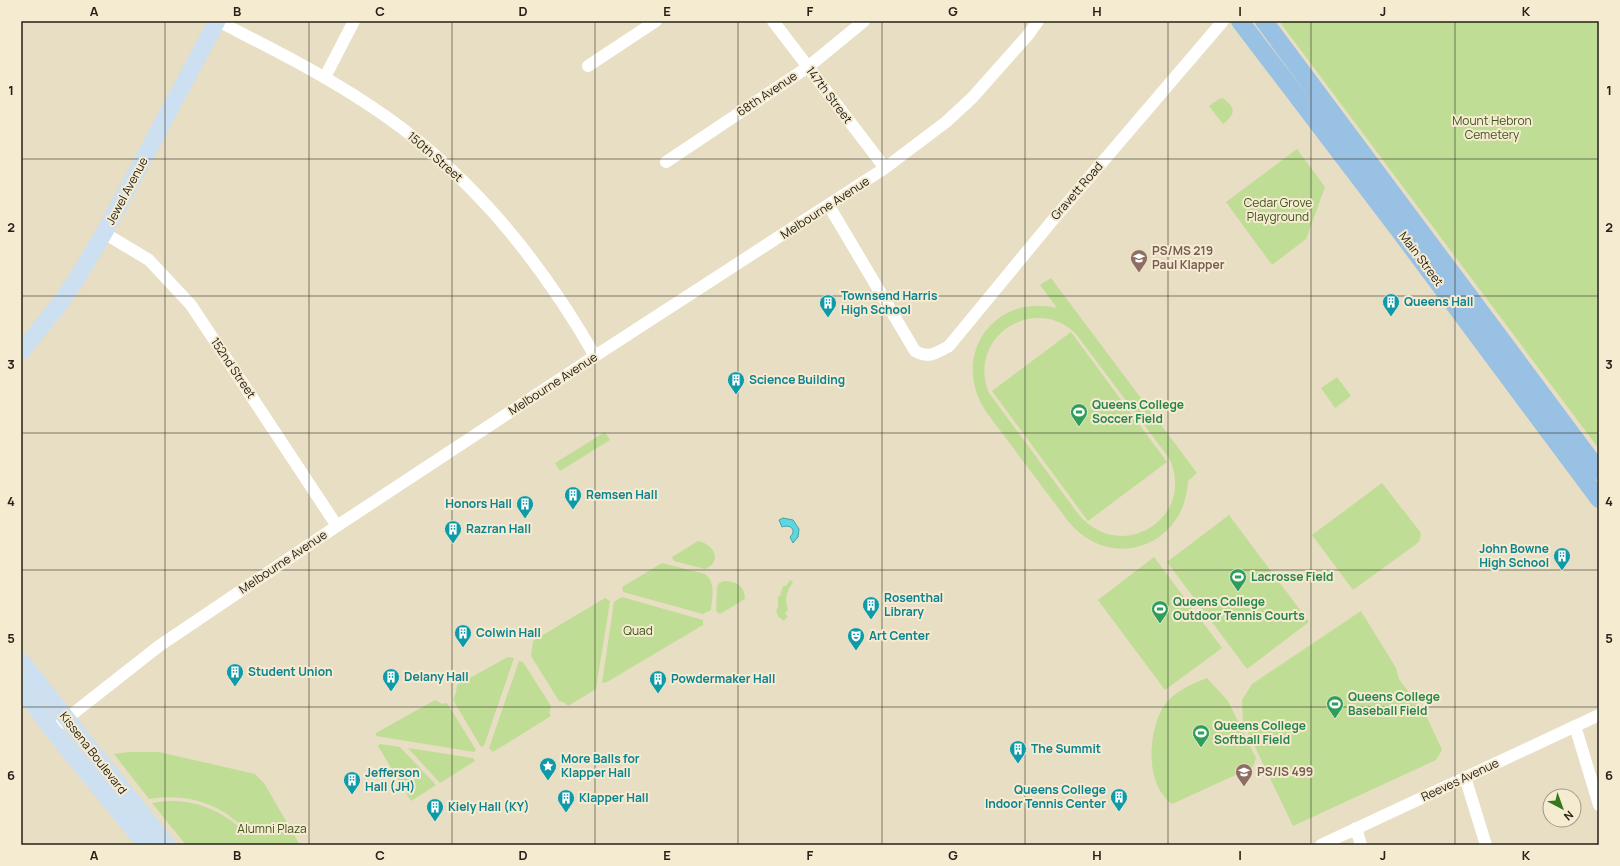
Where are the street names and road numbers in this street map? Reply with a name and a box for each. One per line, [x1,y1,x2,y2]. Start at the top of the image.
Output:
street label: 147th Street [802,63,857,127]
street label: 68th Avenue [733,67,800,120]
street label: 150th Street [404,128,467,186]
street label: Jewel Avenue [102,154,152,228]
street label: Gravett Road [1047,158,1107,223]
street label: Melbourne Avenue [777,172,873,243]
street label: Main Street [1395,228,1448,290]
street label: 152nd Street [207,334,260,402]
street label: Melbourne Avenue [505,348,601,419]
street label: Melbourne Avenue [235,526,330,597]
street label: Kissena Boulevard [56,708,131,797]
street label: Reeves Avenue [1418,754,1501,805]

